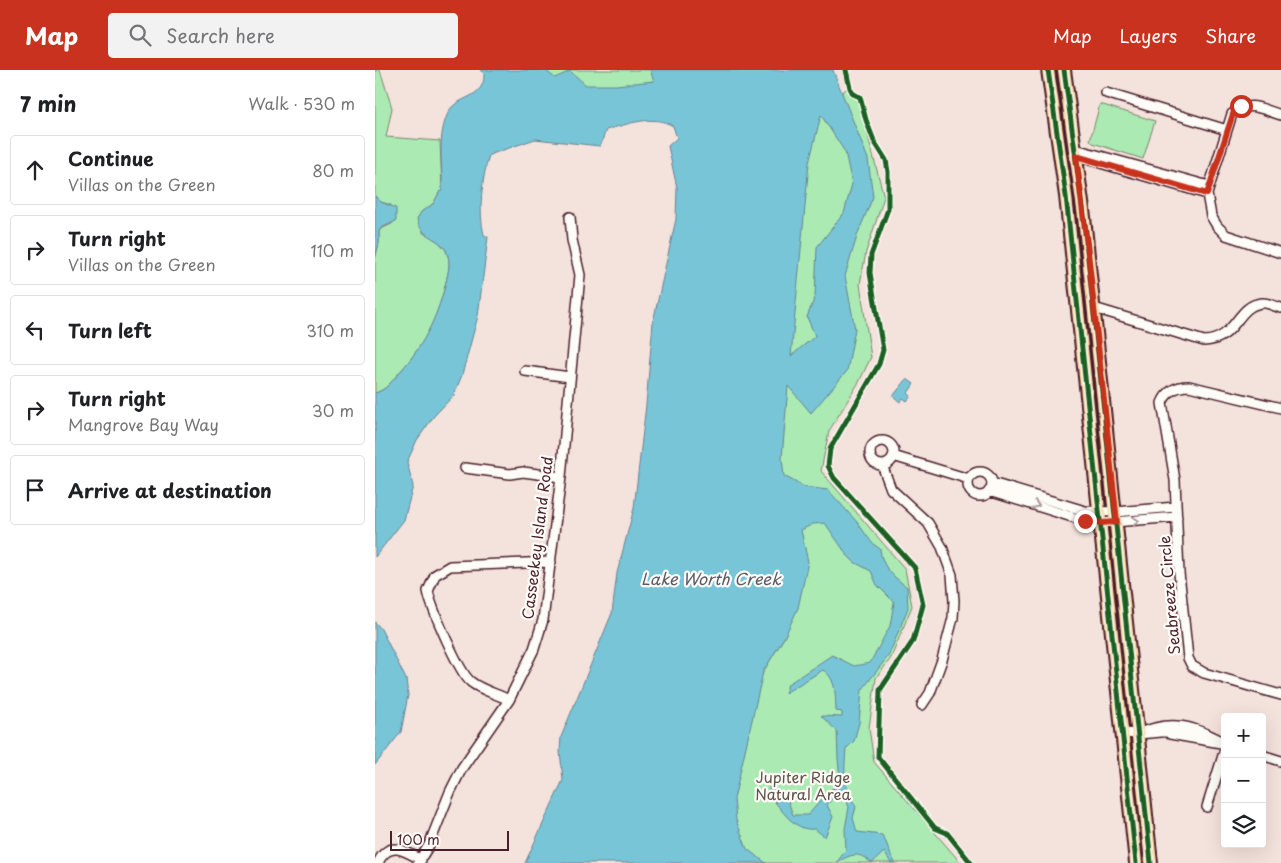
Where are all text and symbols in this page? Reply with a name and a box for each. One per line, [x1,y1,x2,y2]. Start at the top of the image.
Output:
search box [108,13,458,58]
text: Map [25,17,78,53]
icon: search [126,21,154,49]
text: Search here [166,21,275,49]
text: Map [1053,22,1092,49]
text: Layers [1120,22,1177,49]
text: Share [1205,22,1256,49]
text: 7 min [20,87,76,119]
text: Walk · 530 m [248,91,355,115]
route start [1230,95,1253,118]
text: Continue [68,144,154,172]
icon: ahead [21,156,49,184]
text: 80 m [312,158,354,182]
text: Villas on the Green [68,172,215,196]
text: Turn right [68,224,166,252]
icon: right [21,236,49,264]
text: 110 m [311,238,354,262]
text: Villas on the Green [68,252,215,276]
icon: left [21,316,49,344]
text: Turn left [68,316,152,344]
text: 310 m [306,318,354,342]
text: Turn right [68,384,166,412]
icon: right [21,396,49,424]
text: 30 m [312,398,354,422]
text: Mangrove Bay Way [68,412,219,436]
street label: Casseekey Island Road [515,455,558,621]
icon: arrive [21,476,49,504]
text: Arrive at destination [68,476,272,504]
one-way arrow [1031,500,1039,510]
route end [1074,510,1097,533]
one-way arrow [1132,515,1140,526]
street label: Seabreeze Circle [1152,535,1185,656]
water label: Lake Worth Creek [641,566,782,590]
map controls [1221,713,1266,848]
button: + [1221,713,1266,758]
button: − [1221,758,1266,803]
park label: Jupiter Ridge Natural Area [755,765,851,805]
button: layers [1221,803,1266,848]
scale bar [390,828,509,851]
text: 100 m [397,829,440,850]

